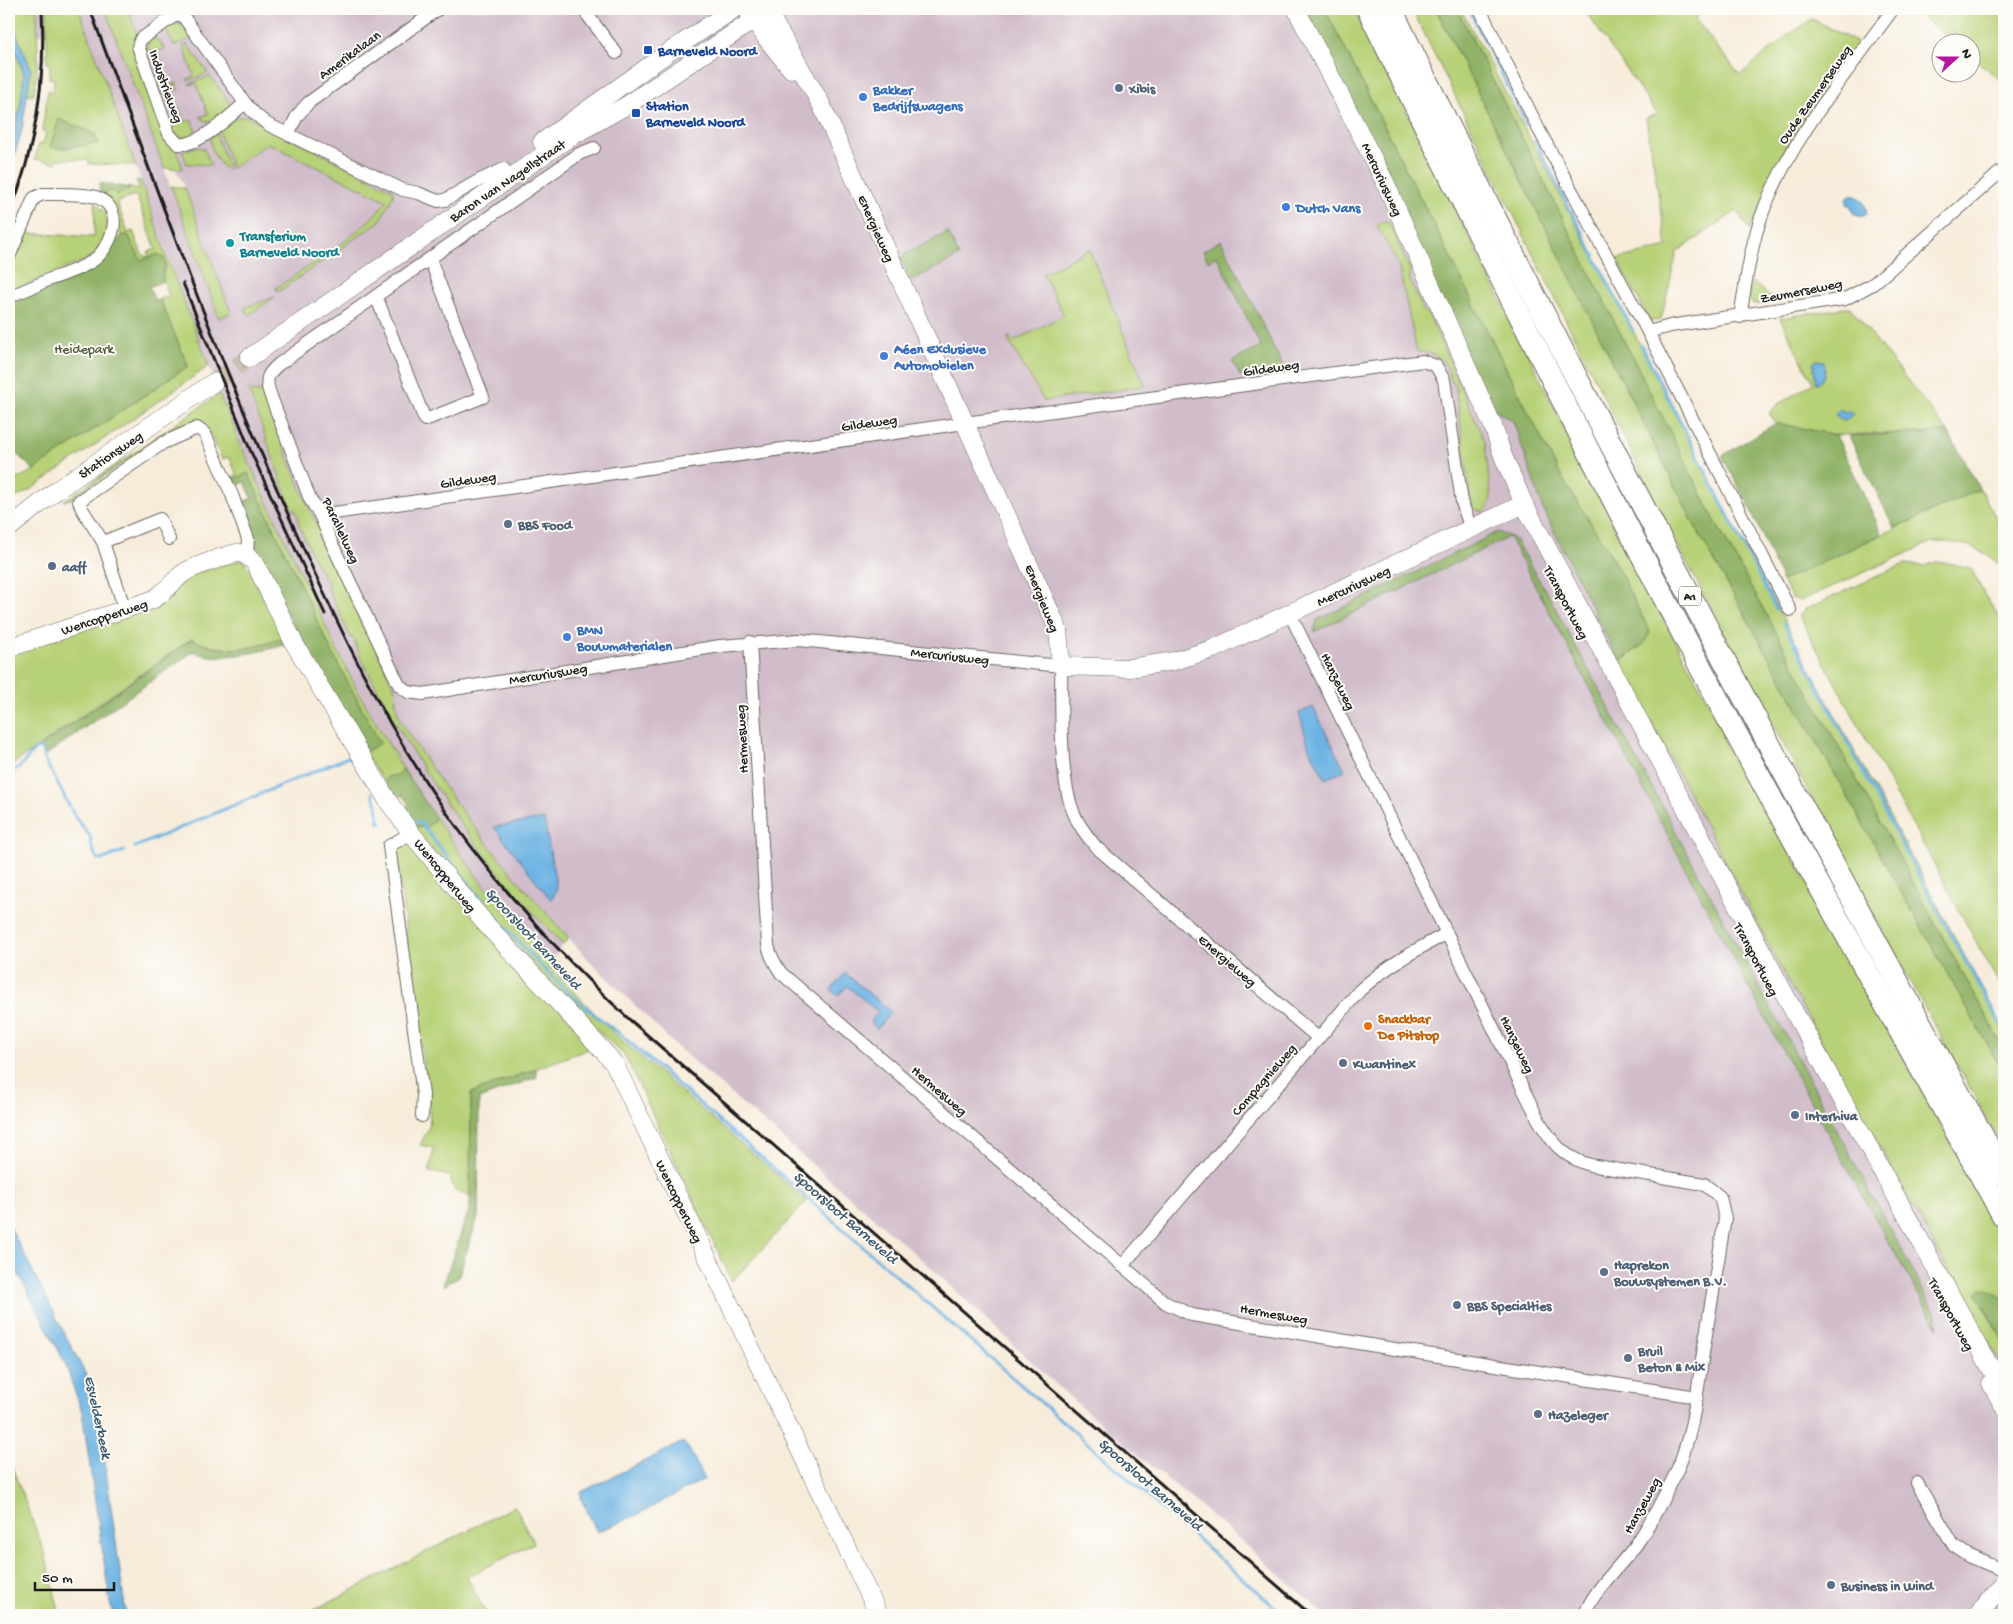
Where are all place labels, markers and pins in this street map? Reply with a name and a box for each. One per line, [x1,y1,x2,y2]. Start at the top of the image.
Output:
marker: Barneveld Noord [642,44,654,56]
place label: Barneveld Noord [657,44,758,61]
marker: Xibis [1113,82,1125,94]
place label: Xibis [1128,82,1156,99]
place label: Bakker Bedrijfswagens [872,83,964,116]
marker: Bakker Bedrijfswagens [857,91,869,103]
place label: Station Barneveld Noord [645,99,746,132]
marker: Station Barneveld Noord [630,107,642,119]
marker: Dutch Vans [1280,201,1292,213]
place label: Dutch Vans [1294,201,1361,218]
place label: Transferium Barneveld Noord [239,229,340,262]
marker: Transferium Barneveld Noord [224,237,236,249]
place label: Aéen Exclusieve Automobielen [893,342,987,375]
marker: Aéen Exclusieve Automobielen [878,350,890,362]
marker: BBS Food [502,518,514,530]
place label: BBS Food [517,518,574,535]
marker: aaff [46,560,58,572]
place label: aaff [61,560,88,577]
place label: BMN Bouwmaterialen [576,623,673,656]
marker: BMN Bouwmaterialen [561,631,573,643]
place label: Snackbar De Pitstop [1376,1012,1439,1045]
marker: Snackbar De Pitstop [1362,1020,1374,1032]
marker: Kwantinex [1337,1057,1349,1069]
place label: Kwantinex [1352,1057,1417,1074]
marker: Interhiva [1789,1109,1801,1121]
place label: Interhiva [1805,1109,1859,1126]
place label: Haprekon Bouwsystemen B.V. [1613,1258,1727,1291]
marker: Haprekon Bouwsystemen B.V. [1598,1266,1610,1278]
marker: BBS Specialties [1451,1299,1463,1311]
place label: BBS Specialties [1466,1299,1552,1316]
place label: Bruil Beton & Mix [1637,1344,1706,1377]
marker: Bruil Beton & Mix [1622,1352,1634,1364]
marker: Hazeleger [1532,1408,1544,1420]
place label: Hazeleger [1548,1408,1610,1425]
marker: Business in Wind [1825,1579,1837,1591]
place label: Business in Wind [1840,1579,1935,1596]

